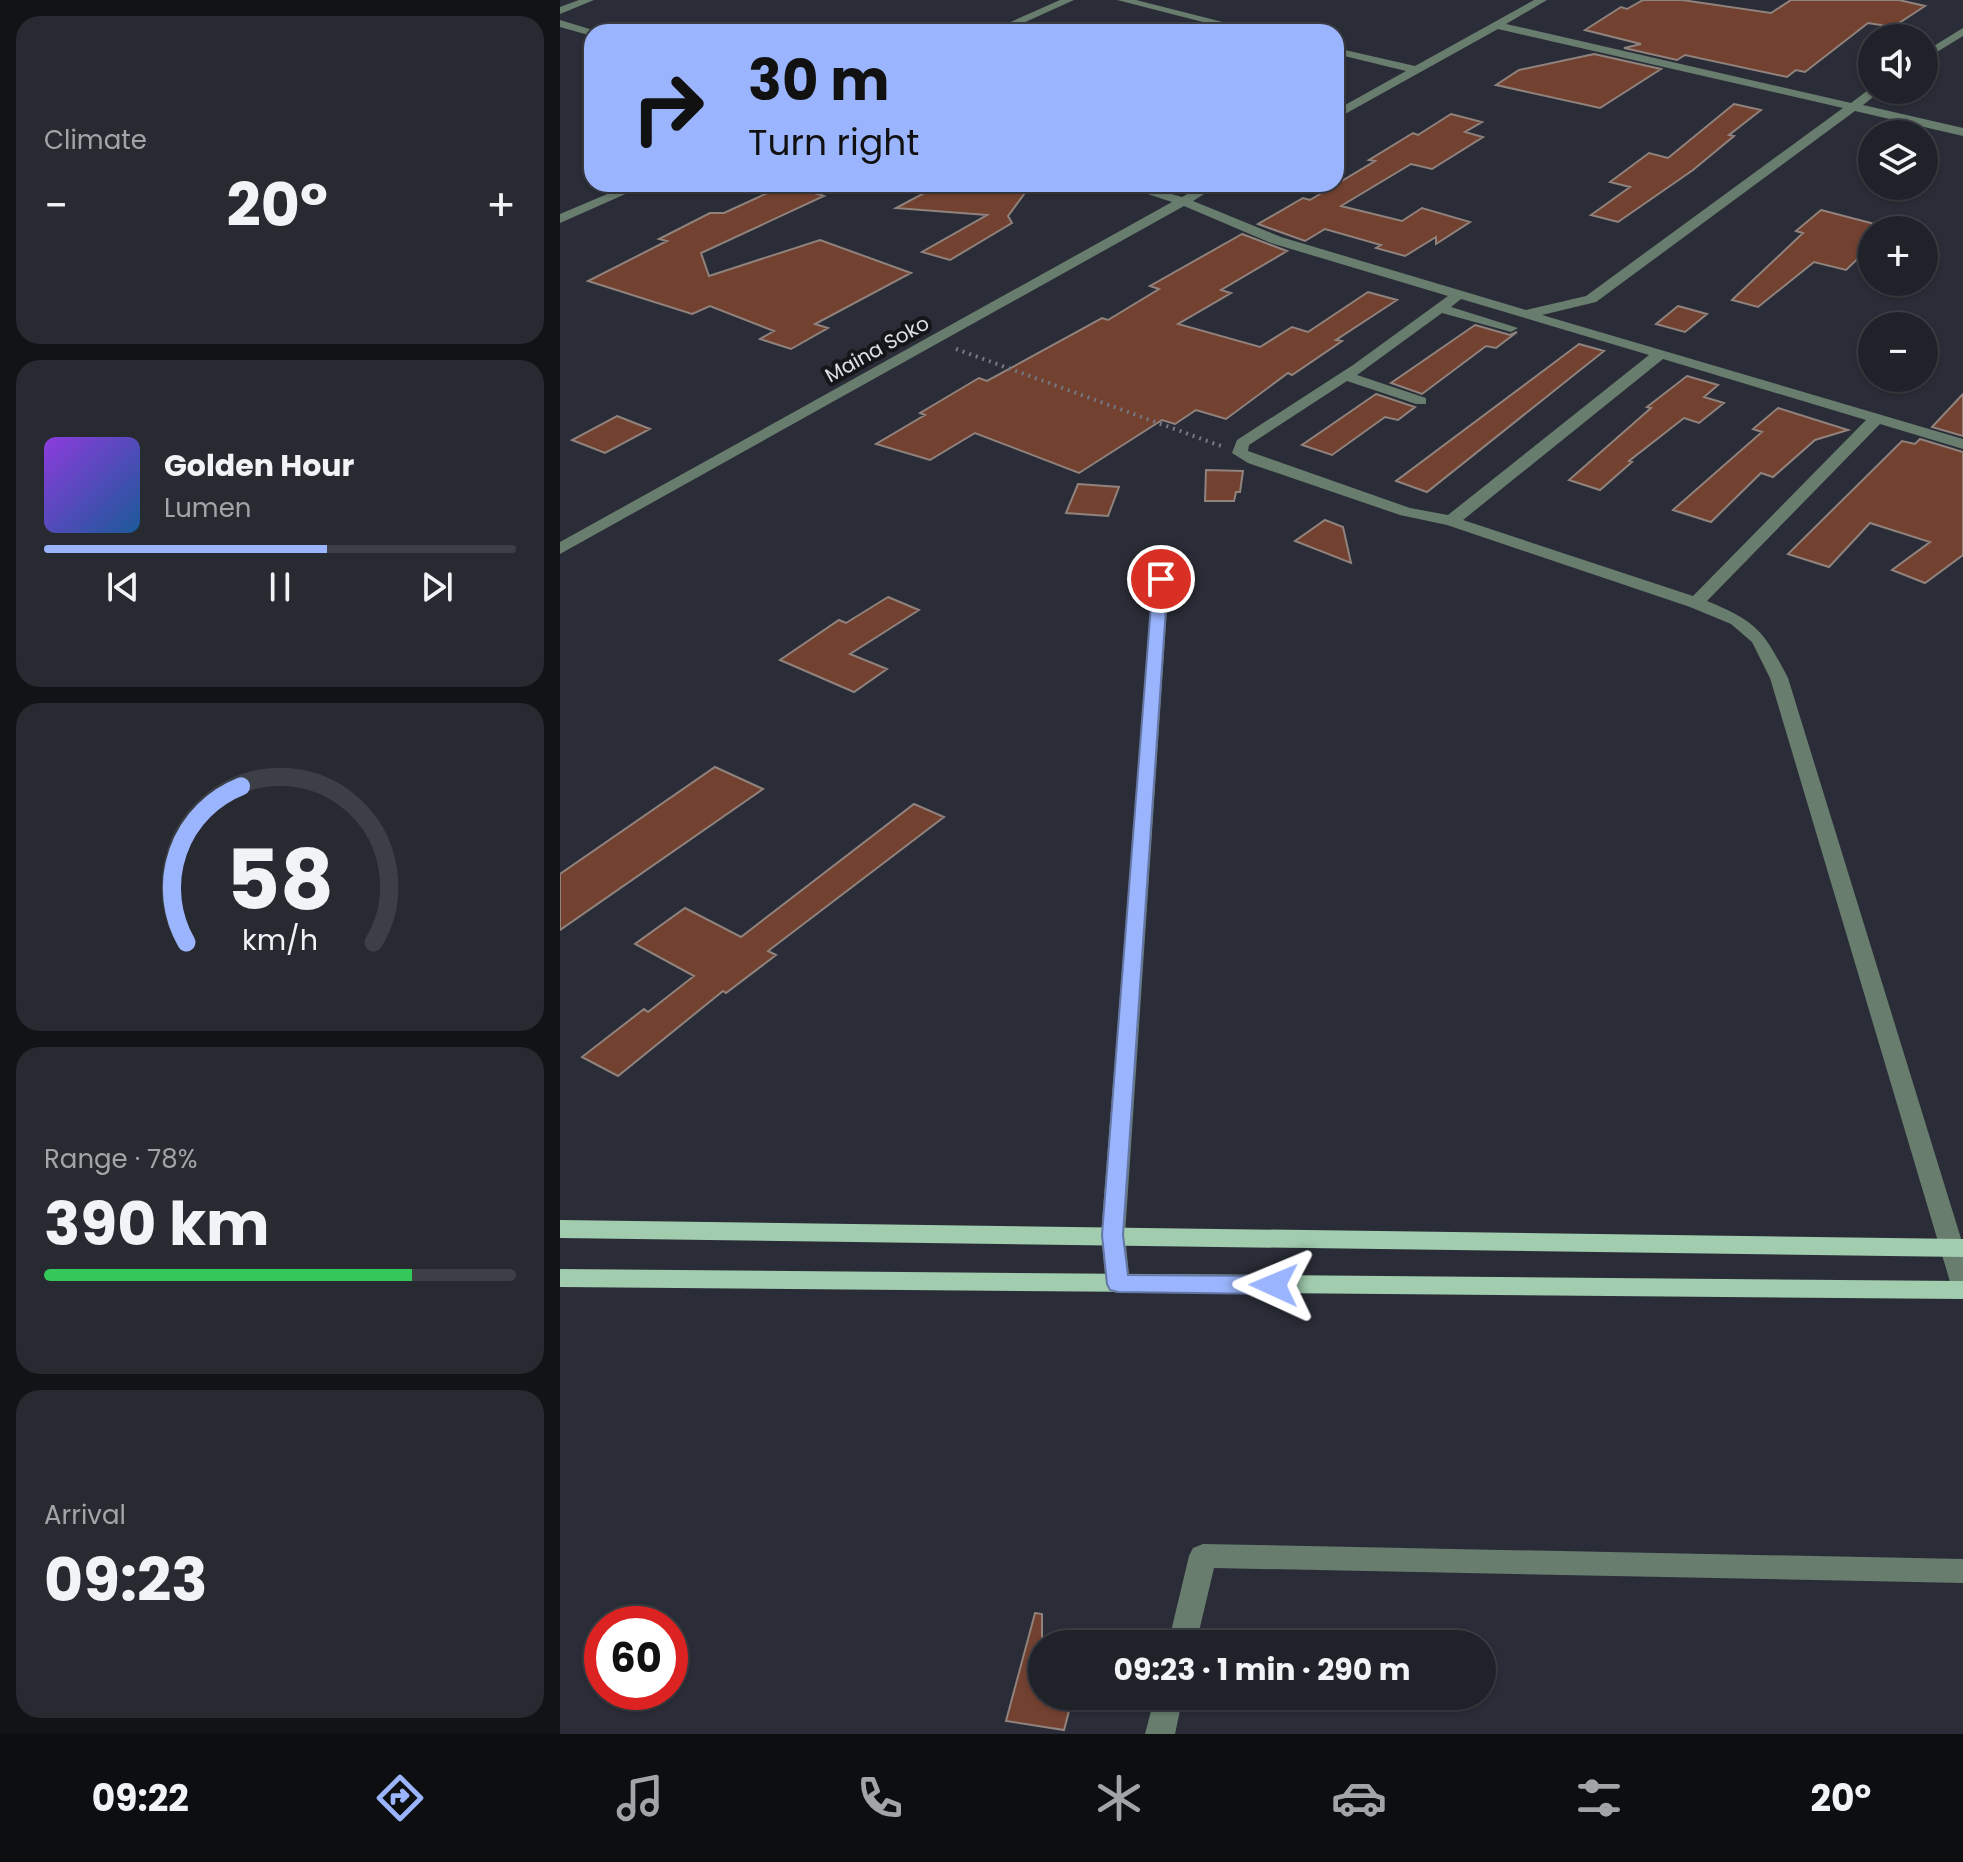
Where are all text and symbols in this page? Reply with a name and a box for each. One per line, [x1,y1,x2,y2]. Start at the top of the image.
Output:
map controls [1858,24,1938,392]
button: sound [1858,24,1938,104]
text: 30 m [748,41,890,120]
icon: right [616,56,720,160]
text: Turn right [748,117,919,168]
button: layers [1858,120,1938,200]
text: Climate [44,122,147,158]
text: 20° [227,163,328,247]
text: − [44,175,68,236]
text: + [486,175,516,236]
button: + [1858,216,1938,296]
street label: Maina Soko [820,309,934,389]
button: − [1858,312,1938,392]
text: Golden Hour [164,444,354,487]
text: Lumen [164,490,251,526]
pin [1127,545,1195,613]
icon: arrive [1139,557,1183,601]
icon: previous [101,565,145,609]
icon: pause [258,565,302,609]
icon: next [415,565,459,609]
text: 58 [226,822,334,938]
text: km/h [242,920,318,960]
text: Range · 78% [44,1141,197,1177]
text: 390 km [44,1182,270,1266]
position arrow [1232,1243,1316,1327]
text: Arrival [44,1497,126,1533]
text: 09:23 [44,1538,208,1622]
speed limit sign: 60 [584,1606,688,1710]
text: 09:23 · 1 min · 290 m [1114,1648,1410,1691]
icon: directions [372,1770,428,1826]
icon: music [612,1770,668,1826]
icon: phone [852,1770,908,1826]
icon: climate [1091,1770,1147,1826]
icon: car [1331,1770,1387,1826]
icon: filters [1571,1770,1627,1826]
text: 09:22 [92,1773,189,1824]
text: 20° [1810,1773,1871,1824]

